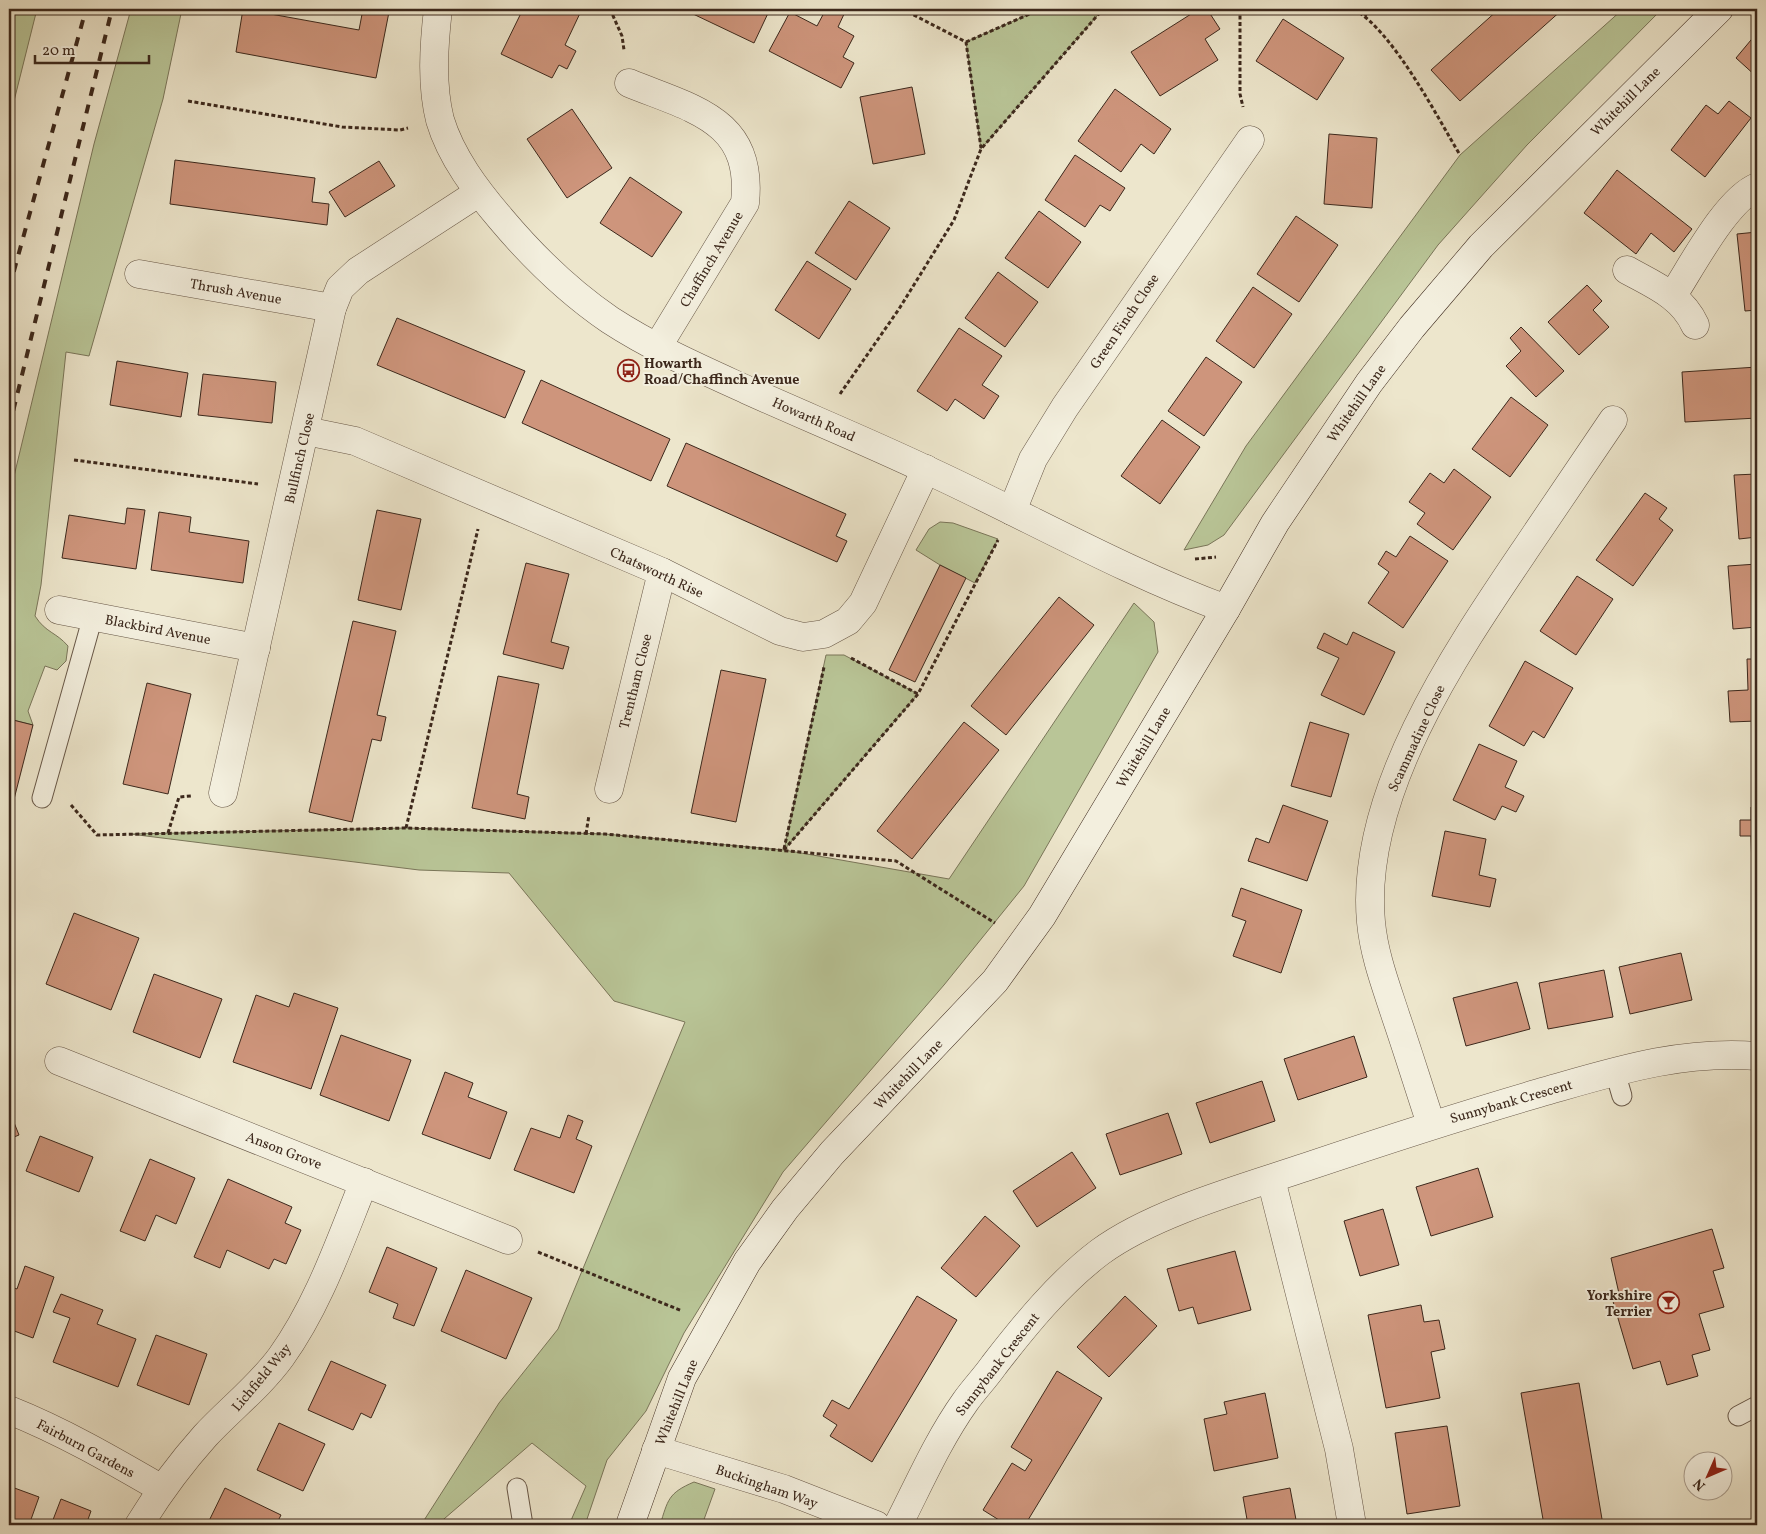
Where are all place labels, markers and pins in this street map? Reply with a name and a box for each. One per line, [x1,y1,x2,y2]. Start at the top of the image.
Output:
place label: Howarth Road/Chaffinch Avenue [644,355,799,390]
bus stop icon: Howarth Road/Chaffinch Avenue [616,359,640,383]
place label: Yorkshire Terrier [1587,1287,1652,1322]
bar icon: Yorkshire Terrier [1656,1291,1680,1315]

